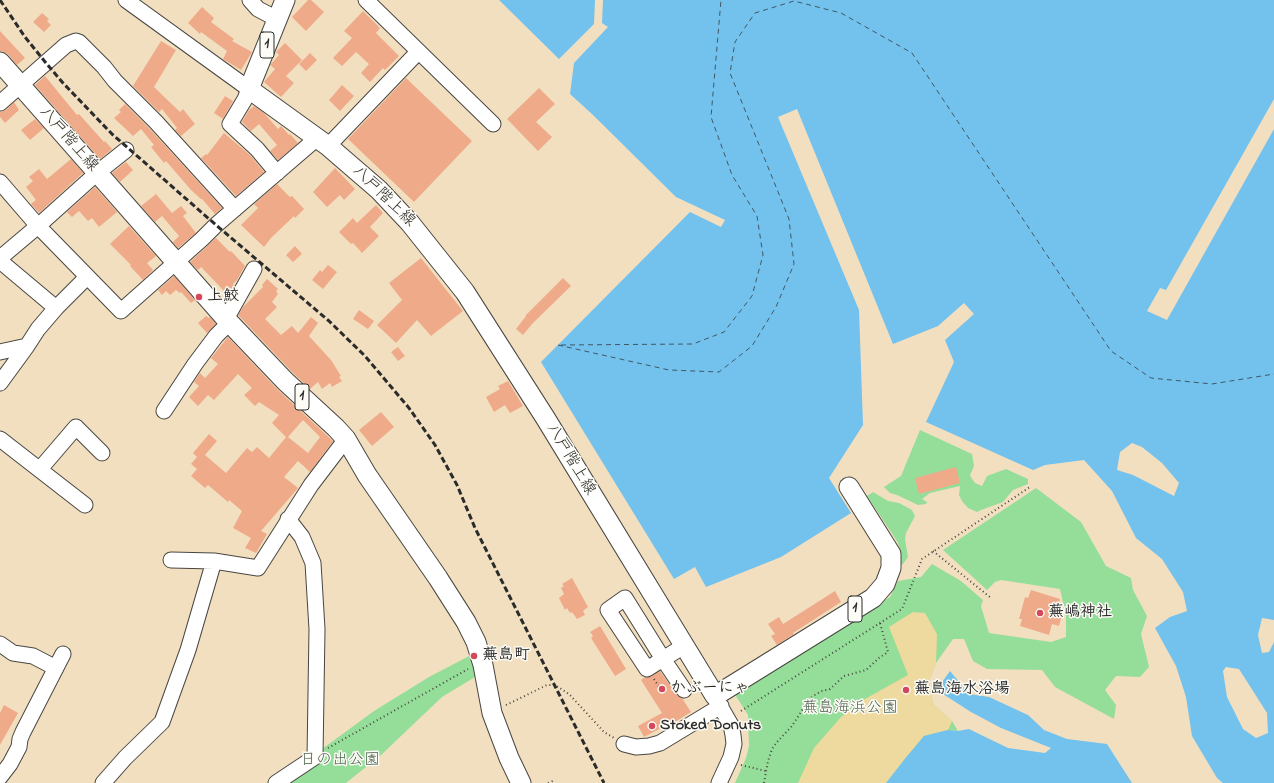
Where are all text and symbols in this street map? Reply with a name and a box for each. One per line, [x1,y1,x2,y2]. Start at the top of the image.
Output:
road number: 1 [260,32,274,58]
street label: 八戸階上線 [35,104,101,176]
street label: 八戸階上線 [348,162,418,232]
place label: 上鮫 [207,287,239,307]
marker: 上鮫 [194,292,204,302]
road number: 1 [295,384,309,410]
street label: 八戸階上線 [541,421,599,499]
road number: 1 [848,596,862,622]
place label: 蕪嶋神社 [1048,603,1112,623]
marker: 蕪嶋神社 [1035,608,1045,618]
place label: 蕪島町 [482,646,530,666]
marker: 蕪島町 [469,651,479,661]
place label: かぶーにゃ [670,679,750,699]
place label: 蕪島海水浴場 [914,680,1010,700]
marker: かぶーにゃ [657,684,667,694]
marker: 蕪島海水浴場 [901,685,911,695]
park label: 蕪島海浜公園 [802,699,898,719]
place label: Stoked Donuts [660,716,761,736]
marker: Stoked Donuts [647,721,657,731]
park label: 日の出公園 [300,751,380,771]

